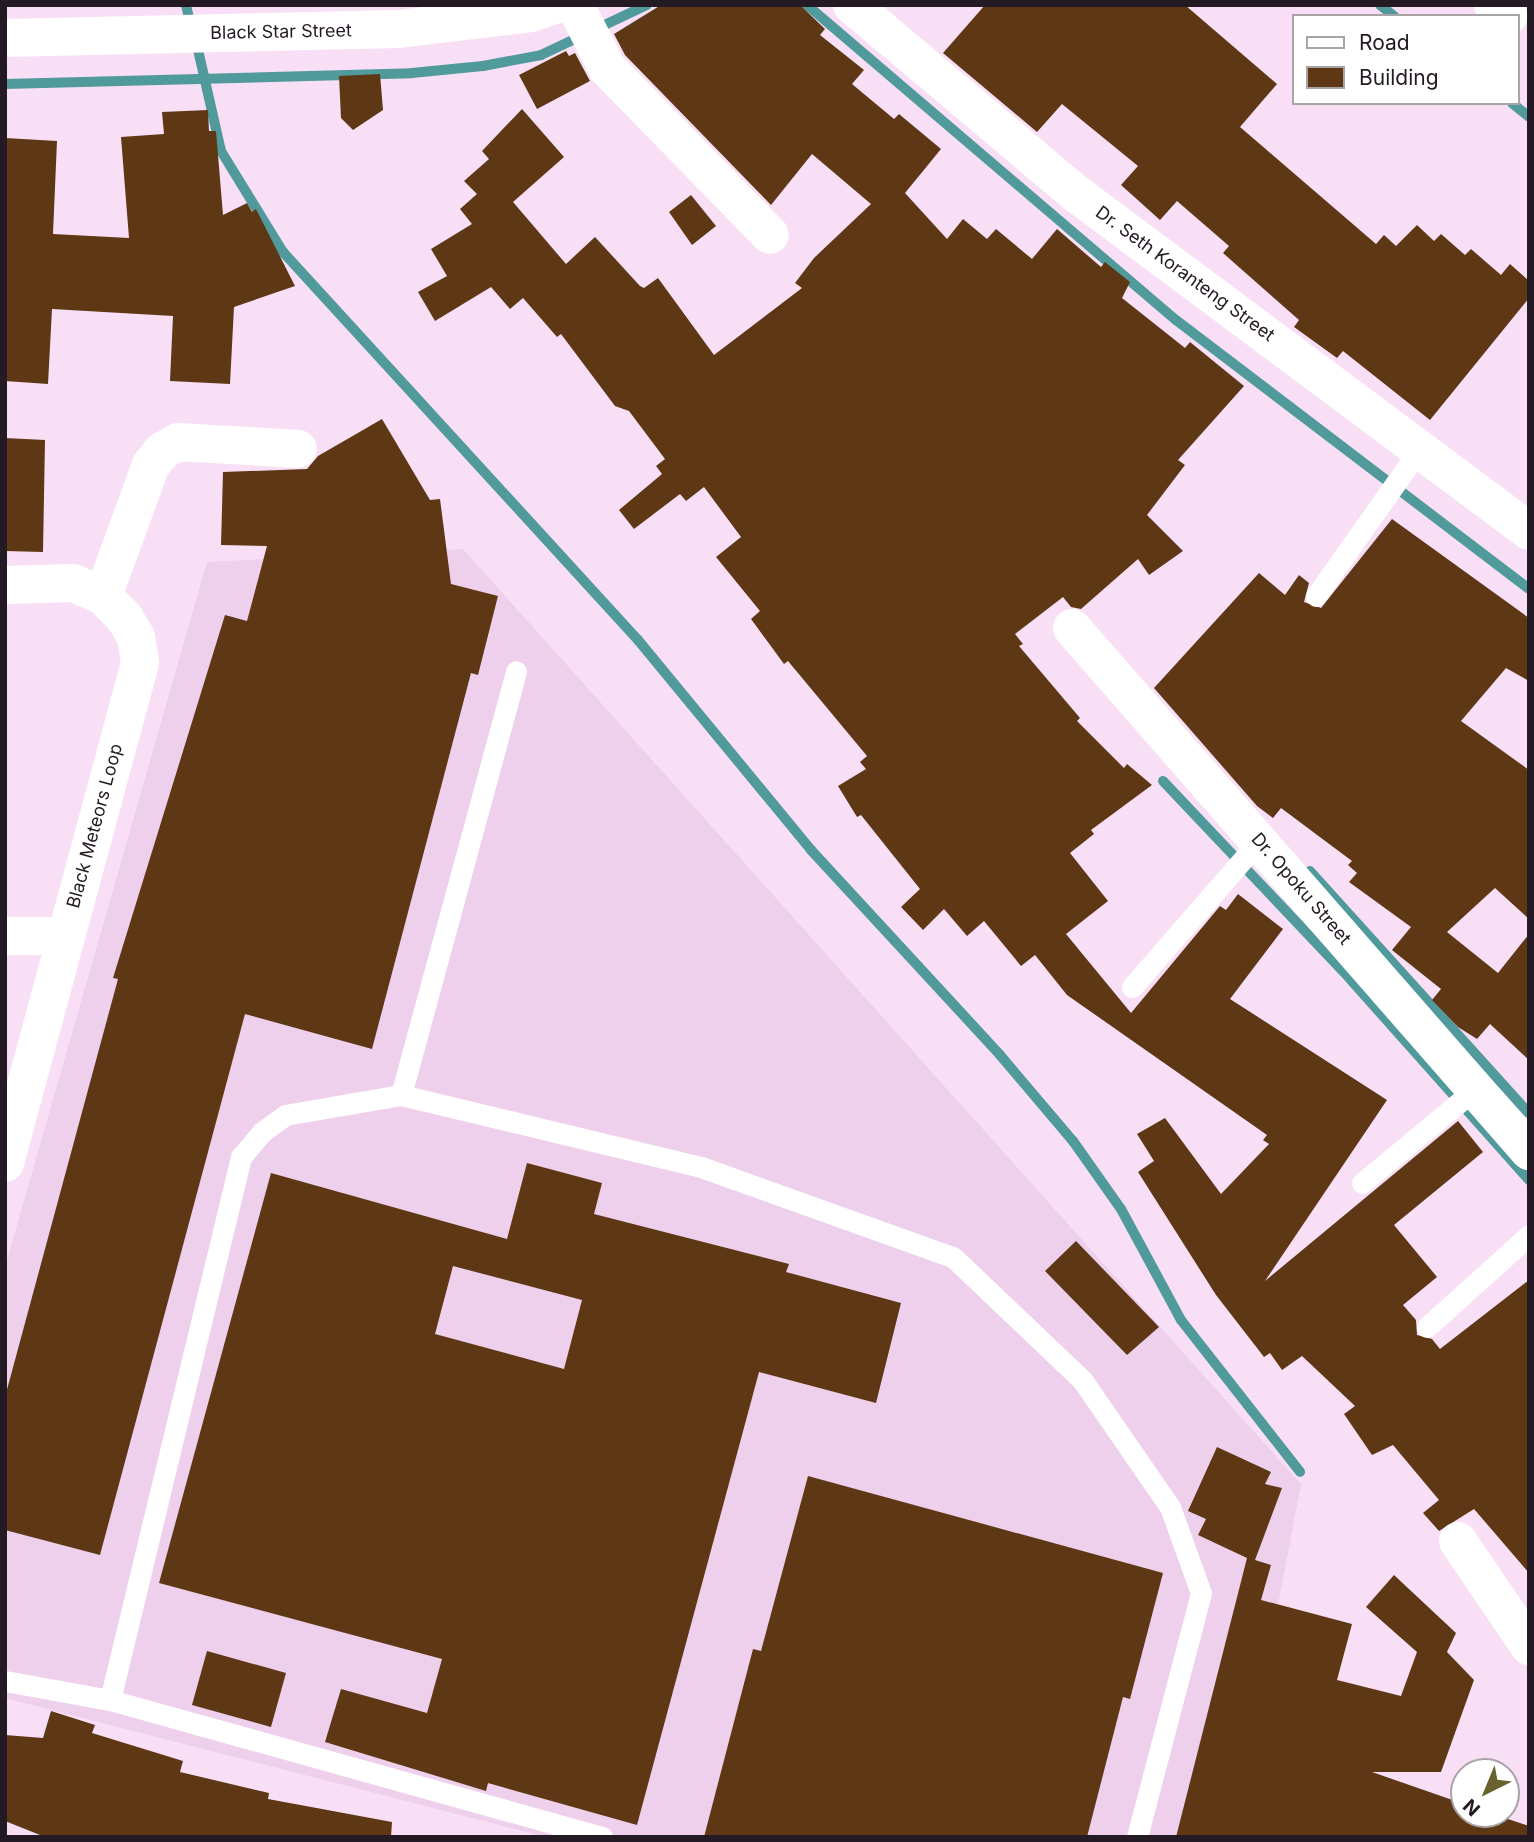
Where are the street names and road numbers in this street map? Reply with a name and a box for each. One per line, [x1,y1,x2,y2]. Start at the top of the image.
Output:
street label: Black Star Street [210,20,352,44]
street label: Dr. Seth Koranteng Street [1091,202,1279,346]
street label: Black Meteors Loop [63,741,127,911]
street label: Dr. Opoku Street [1247,829,1355,949]

